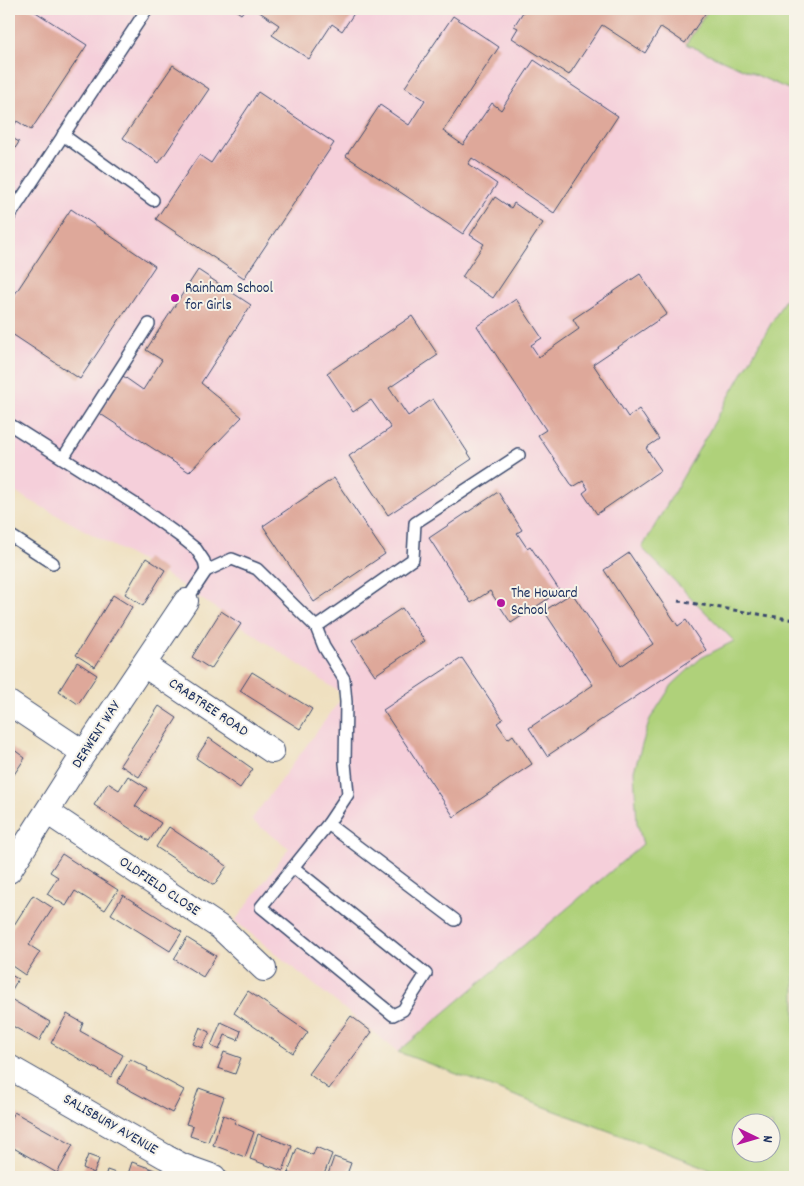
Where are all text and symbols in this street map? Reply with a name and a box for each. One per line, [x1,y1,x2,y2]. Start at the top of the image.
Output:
place label: Rainham School for Girls [185,278,274,317]
marker: Rainham School for Girls [169,292,181,304]
place label: The Howard School [511,583,578,622]
marker: The Howard School [495,597,507,609]
street label: CRABTREE ROAD [164,673,253,743]
street label: DERWENT WAY [67,697,127,773]
street label: OLDFIELD CLOSE [114,852,204,922]
street label: SALISBURY AVENUE [58,1089,162,1161]
north arrow [732,1114,782,1164]
text: N [757,1135,777,1143]

